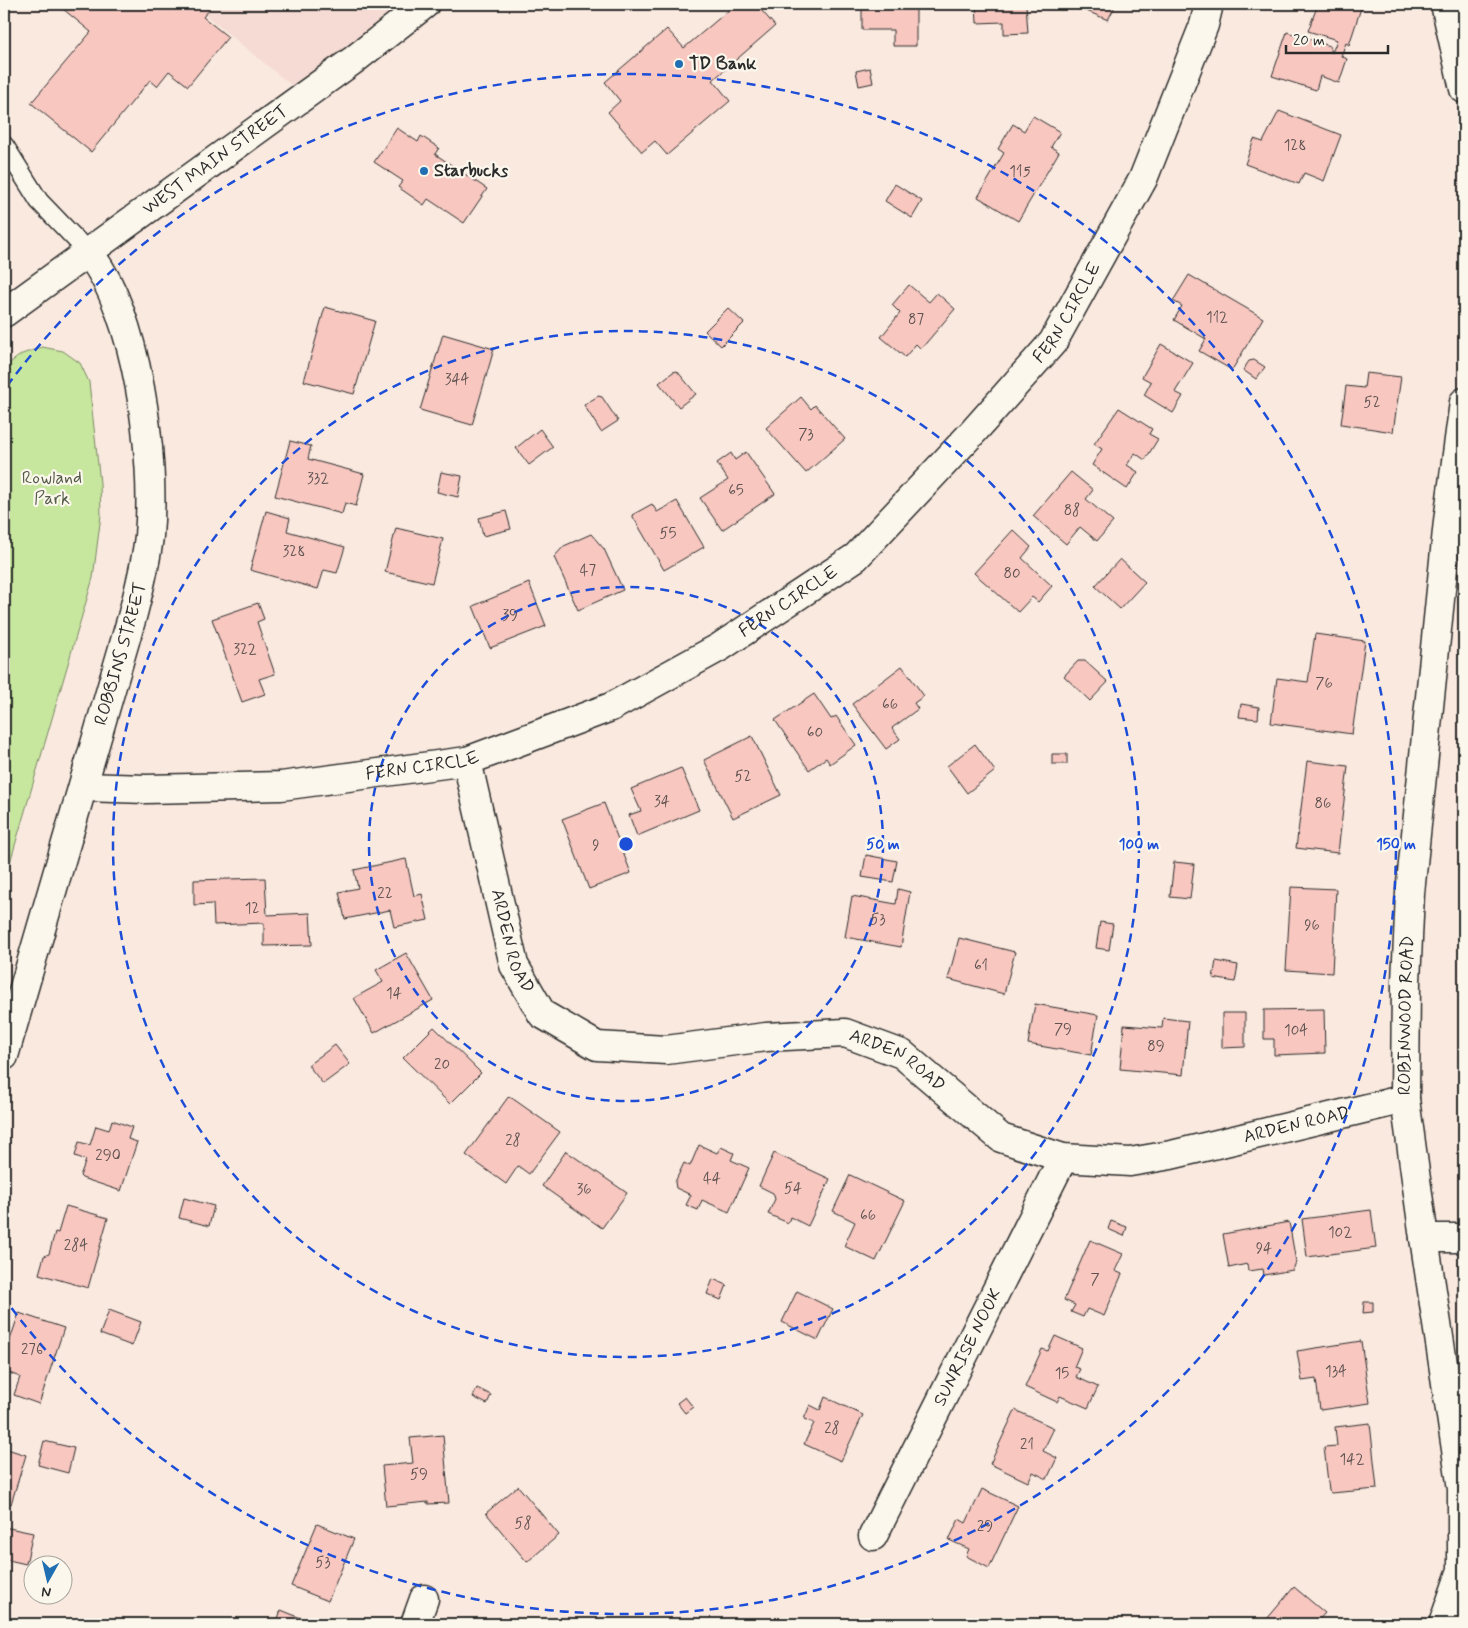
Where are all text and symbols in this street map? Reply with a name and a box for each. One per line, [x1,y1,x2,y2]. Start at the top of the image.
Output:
scale bar [1286,22,1388,54]
text: 20 m [1293,31,1325,51]
place label: TD Bank [689,52,757,76]
marker: TD Bank [673,58,685,70]
street label: WEST MAIN STREET [138,99,293,221]
house number: 128 [1284,136,1306,156]
place label: Starbucks [434,159,508,183]
house number: 115 [1009,162,1031,182]
marker: Starbucks [418,165,430,177]
street label: FERN CIRCLE [1027,258,1107,369]
house number: 112 [1206,308,1228,328]
house number: 87 [908,310,924,330]
house number: 344 [445,370,470,390]
house number: 52 [1364,393,1381,413]
house number: 73 [798,425,814,445]
park label: Rowland Park [22,466,82,511]
house number: 332 [307,469,329,489]
house number: 65 [728,481,744,501]
house number: 88 [1064,501,1080,521]
house number: 55 [660,524,677,544]
house number: 328 [283,542,305,562]
street label: FERN CIRCLE [734,560,843,643]
house number: 47 [580,561,597,581]
house number: 80 [1003,564,1021,584]
street label: ROBBINS STREET [89,579,152,728]
house number: 39 [502,606,518,626]
house number: 322 [233,640,257,660]
house number: 76 [1315,674,1333,694]
house number: 66 [882,695,898,715]
house number: 60 [807,723,823,743]
street label: FERN CIRCLE [364,745,483,786]
house number: 52 [735,767,752,787]
house number: 34 [654,792,670,812]
house number: 86 [1315,794,1331,814]
centre of rings [617,835,635,853]
text: 50 m [866,835,900,855]
text: 100 m [1119,835,1159,855]
text: 150 m [1376,835,1416,855]
house number: 9 [592,836,600,856]
house number: 22 [377,884,393,904]
street label: ARDEN ROAD [485,887,540,998]
house number: 12 [245,899,259,919]
house number: 53 [870,910,886,930]
house number: 96 [1304,916,1320,936]
street label: ROBINWOOD ROAD [1393,935,1420,1095]
house number: 61 [974,956,988,976]
house number: 14 [386,984,402,1004]
house number: 79 [1054,1020,1072,1040]
house number: 104 [1284,1021,1308,1041]
street label: ARDEN ROAD [846,1024,950,1097]
house number: 89 [1147,1037,1165,1057]
house number: 20 [434,1055,450,1075]
street label: ARDEN ROAD [1241,1101,1352,1149]
house number: 28 [505,1131,521,1151]
house number: 290 [95,1146,121,1166]
house number: 44 [703,1169,721,1189]
house number: 54 [784,1179,802,1199]
house number: 36 [576,1180,592,1200]
house number: 66 [860,1206,876,1226]
house number: 102 [1328,1223,1352,1243]
house number: 284 [64,1236,88,1256]
house number: 94 [1256,1239,1272,1259]
house number: 7 [1090,1270,1100,1290]
street label: SUNRISE NOOK [928,1284,1007,1410]
house number: 276 [21,1340,43,1360]
house number: 134 [1325,1362,1347,1382]
house number: 15 [1055,1364,1069,1384]
house number: 28 [824,1419,840,1439]
house number: 21 [1020,1435,1034,1455]
house number: 142 [1340,1450,1364,1470]
house number: 59 [410,1465,428,1485]
house number: 58 [514,1514,532,1534]
house number: 29 [977,1517,993,1537]
house number: 53 [315,1553,331,1573]
north arrow [22,1556,72,1606]
text: N [40,1582,52,1601]

